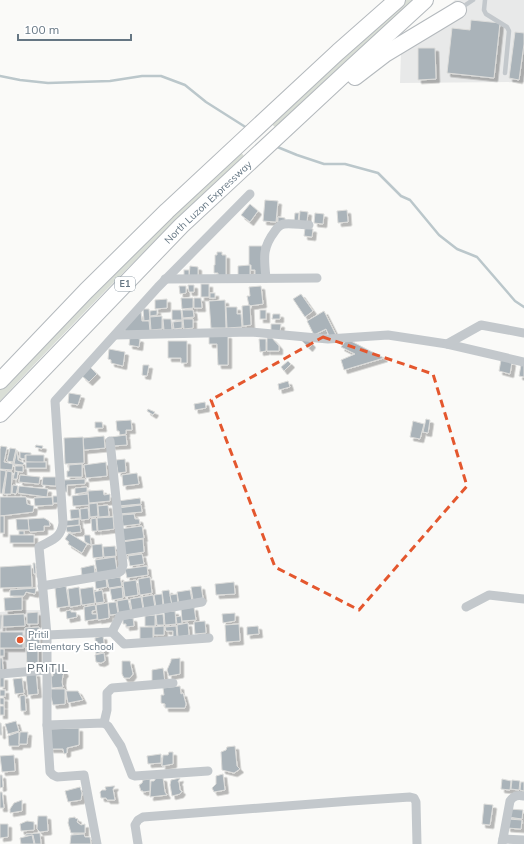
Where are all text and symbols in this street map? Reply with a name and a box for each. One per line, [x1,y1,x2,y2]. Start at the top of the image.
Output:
scale bar [18,16,131,42]
text: 100 m [24,22,59,37]
street label: North Luzon Expressway [162,157,255,247]
road number: E1 [115,277,135,291]
place label: Pritil Elementary School [28,628,114,653]
marker: Pritil Elementary School [15,635,25,645]
district label: PRITIL [27,660,69,675]

